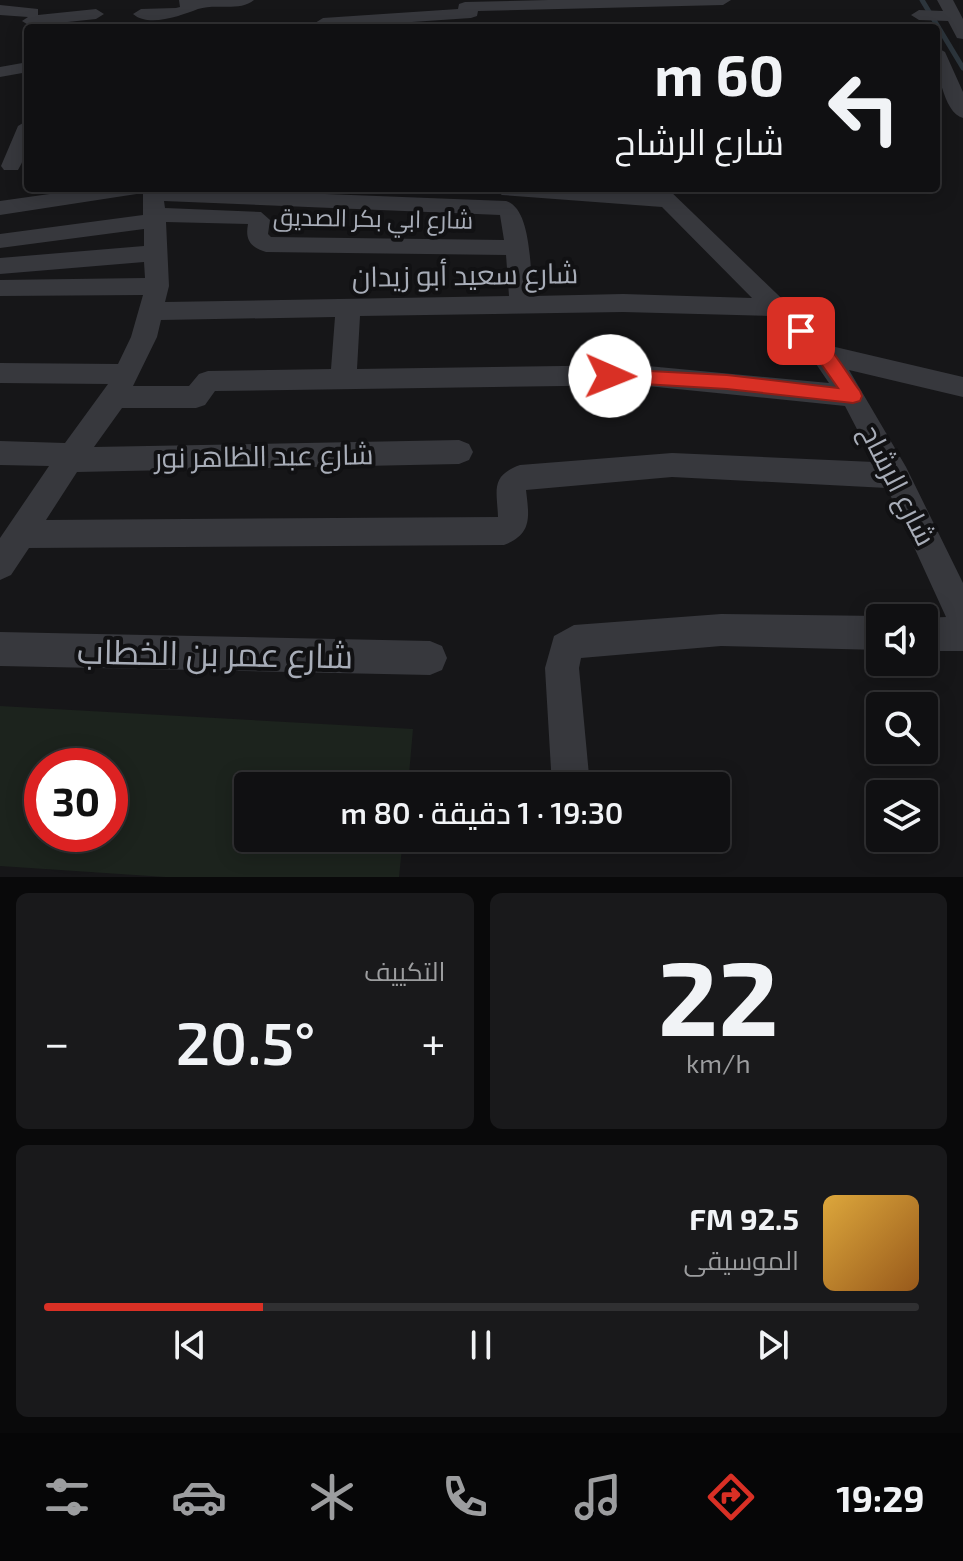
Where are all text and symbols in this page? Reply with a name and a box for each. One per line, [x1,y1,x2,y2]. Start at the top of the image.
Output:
text: 60 m [654,40,784,107]
icon: left [812,56,916,160]
text: شارع الرشاح [615,119,784,162]
street label: شارع ابي بكر الصديق [273,201,473,240]
street label: شارع سعيد أبو زيدان [351,255,579,296]
pin [767,297,835,365]
icon: arrive [779,309,823,353]
position arrow [568,334,652,418]
street label: شارع الرشاح [851,418,944,552]
street label: شارع عبد الظاهر نور [152,436,374,477]
map controls [866,604,938,852]
button: sound [866,604,938,676]
street label: شارع عمر بن الخطاب [77,630,353,679]
button: search [866,692,938,764]
speed limit sign: 30 [24,748,128,852]
button: layers [866,780,938,852]
text: 19:30 · 1 دقيقة · 80 m [341,794,623,830]
text: 22 [658,932,779,1057]
text: التكييف [364,955,446,986]
text: 20.5° [176,1005,315,1077]
text: − [44,1015,70,1068]
text: + [421,1015,446,1068]
text: km/h [686,1047,751,1078]
text: 92.5 FM [689,1200,799,1236]
text: الموسيقى [684,1244,799,1275]
icon: previous [168,1323,212,1367]
icon: pause [459,1323,503,1367]
icon: next [751,1323,795,1367]
icon: filters [39,1469,95,1525]
icon: car [171,1469,227,1525]
icon: climate [304,1469,360,1525]
icon: phone [437,1469,493,1525]
icon: music [570,1469,626,1525]
icon: directions [703,1469,759,1525]
text: 19:29 [836,1476,925,1519]

